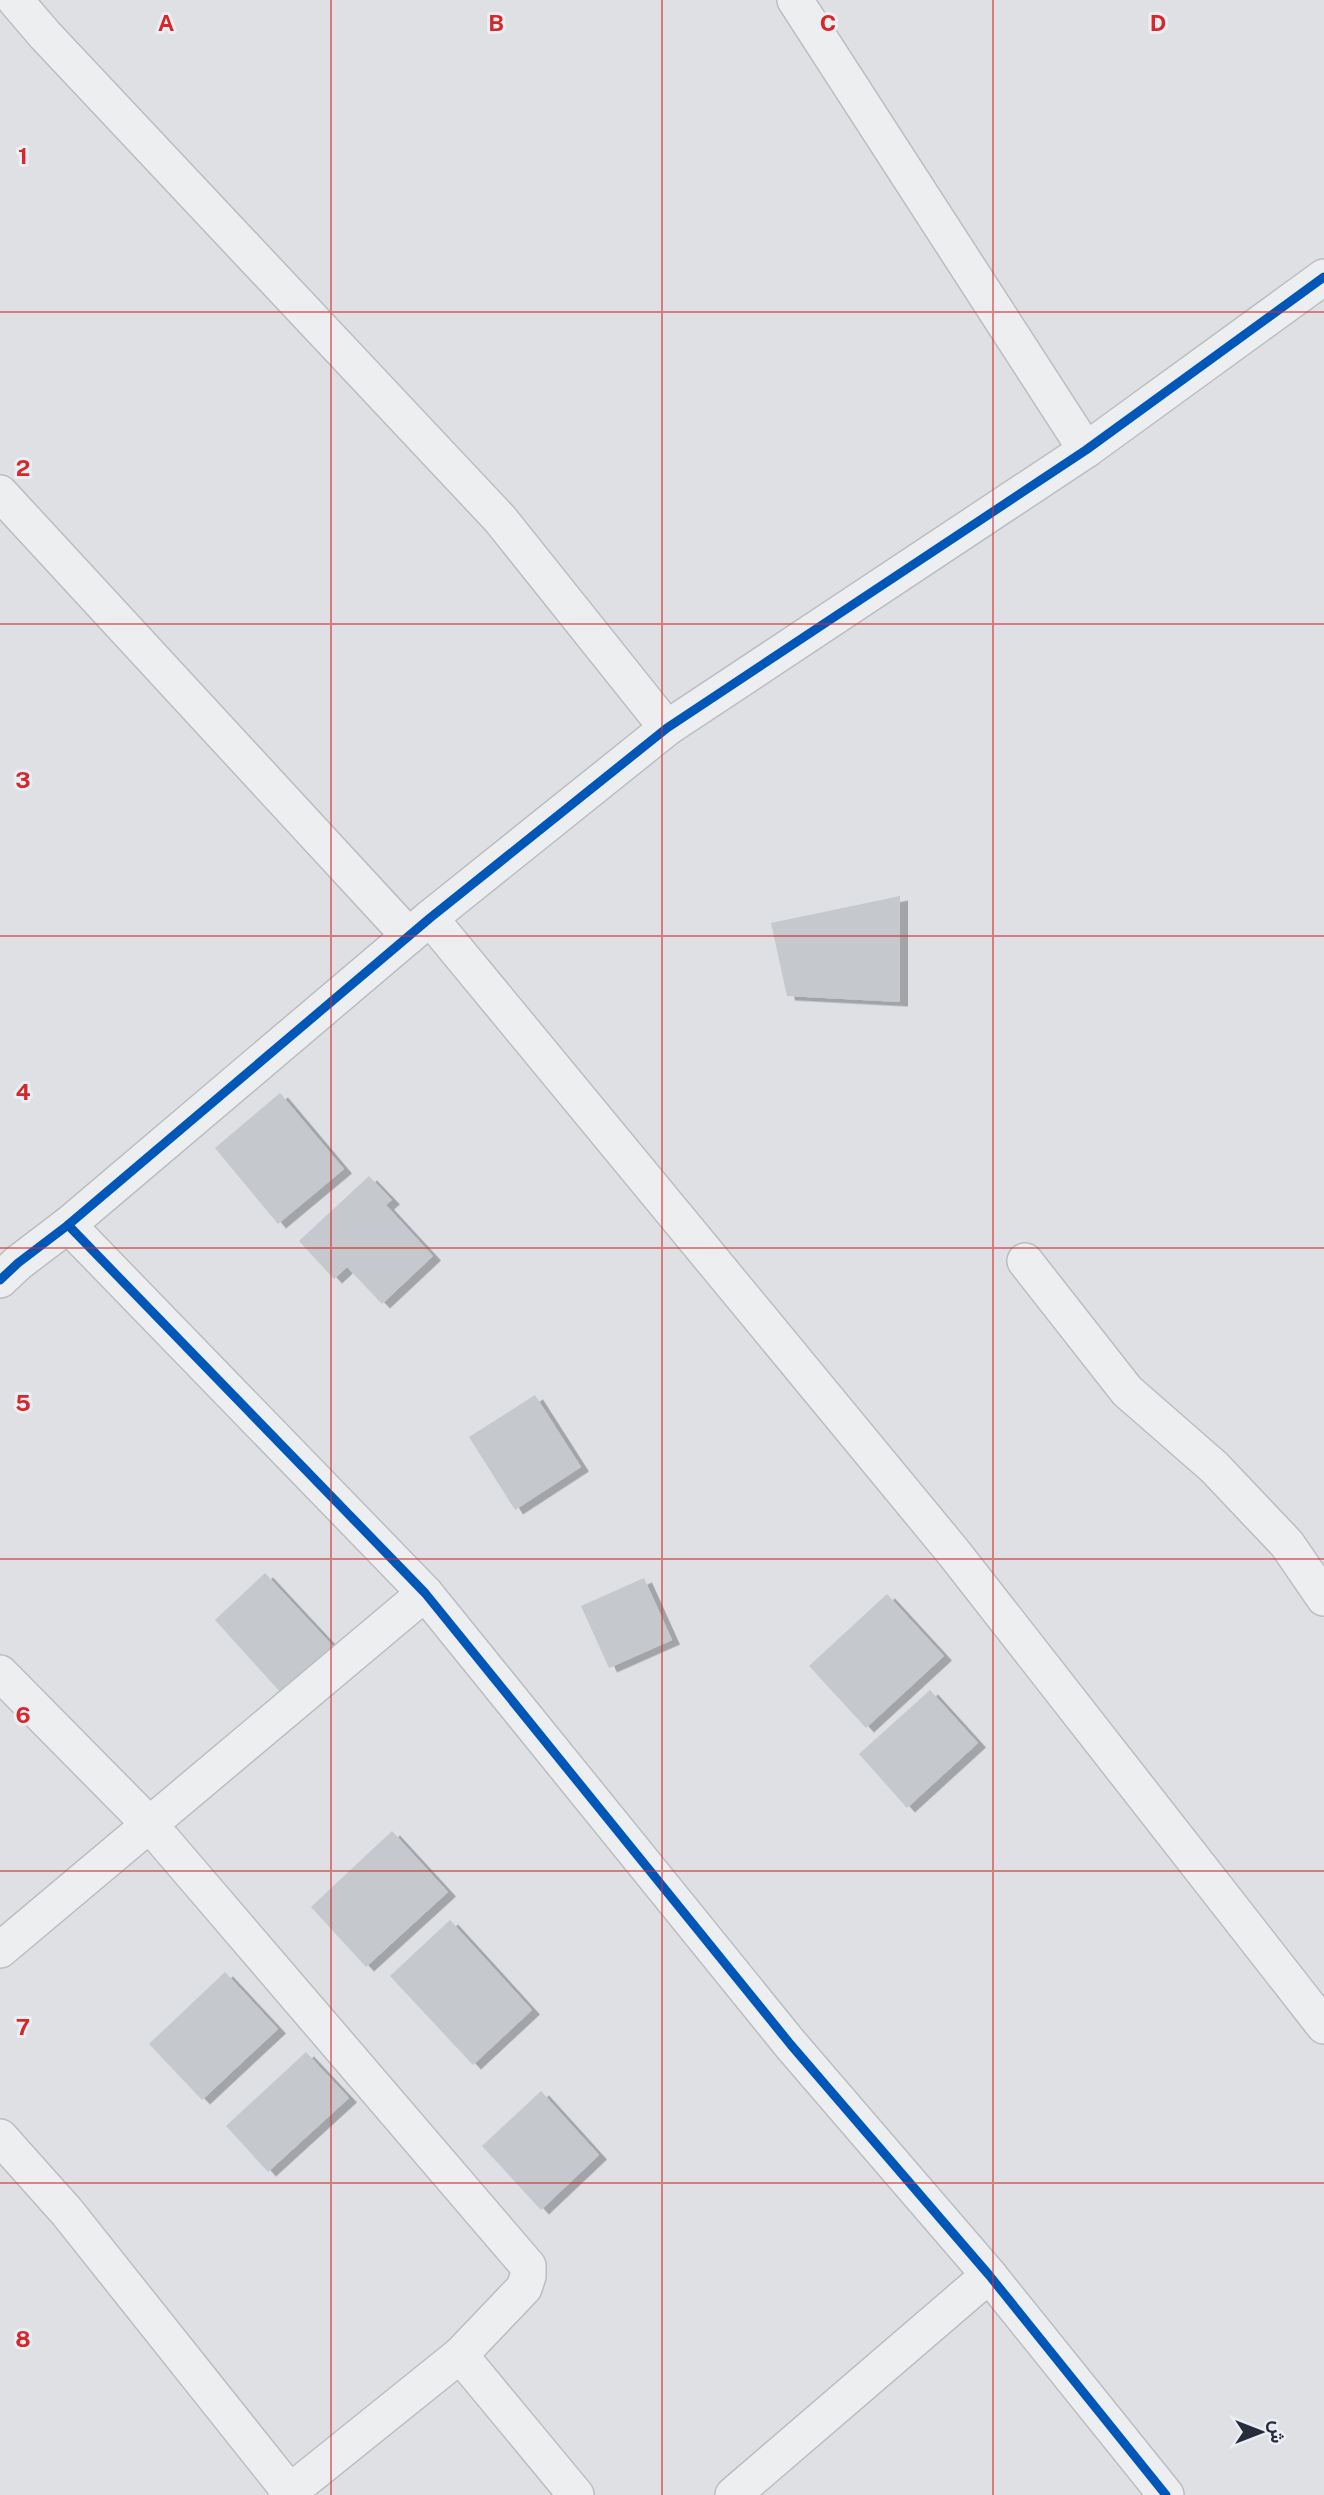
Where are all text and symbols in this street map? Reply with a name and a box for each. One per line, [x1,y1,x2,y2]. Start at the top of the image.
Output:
text: A [158,9,175,36]
text: B [488,9,504,36]
text: C [820,9,836,36]
text: D [1150,9,1166,36]
text: 1 [18,142,28,169]
text: 2 [16,454,30,481]
text: 3 [15,766,31,793]
text: 4 [15,1078,31,1105]
text: 5 [15,1389,31,1416]
text: 6 [15,1701,31,1728]
text: 7 [16,2013,30,2040]
text: 8 [15,2325,31,2352]
north arrow [1226,2397,1296,2467]
text: ش [1266,2421,1289,2444]

